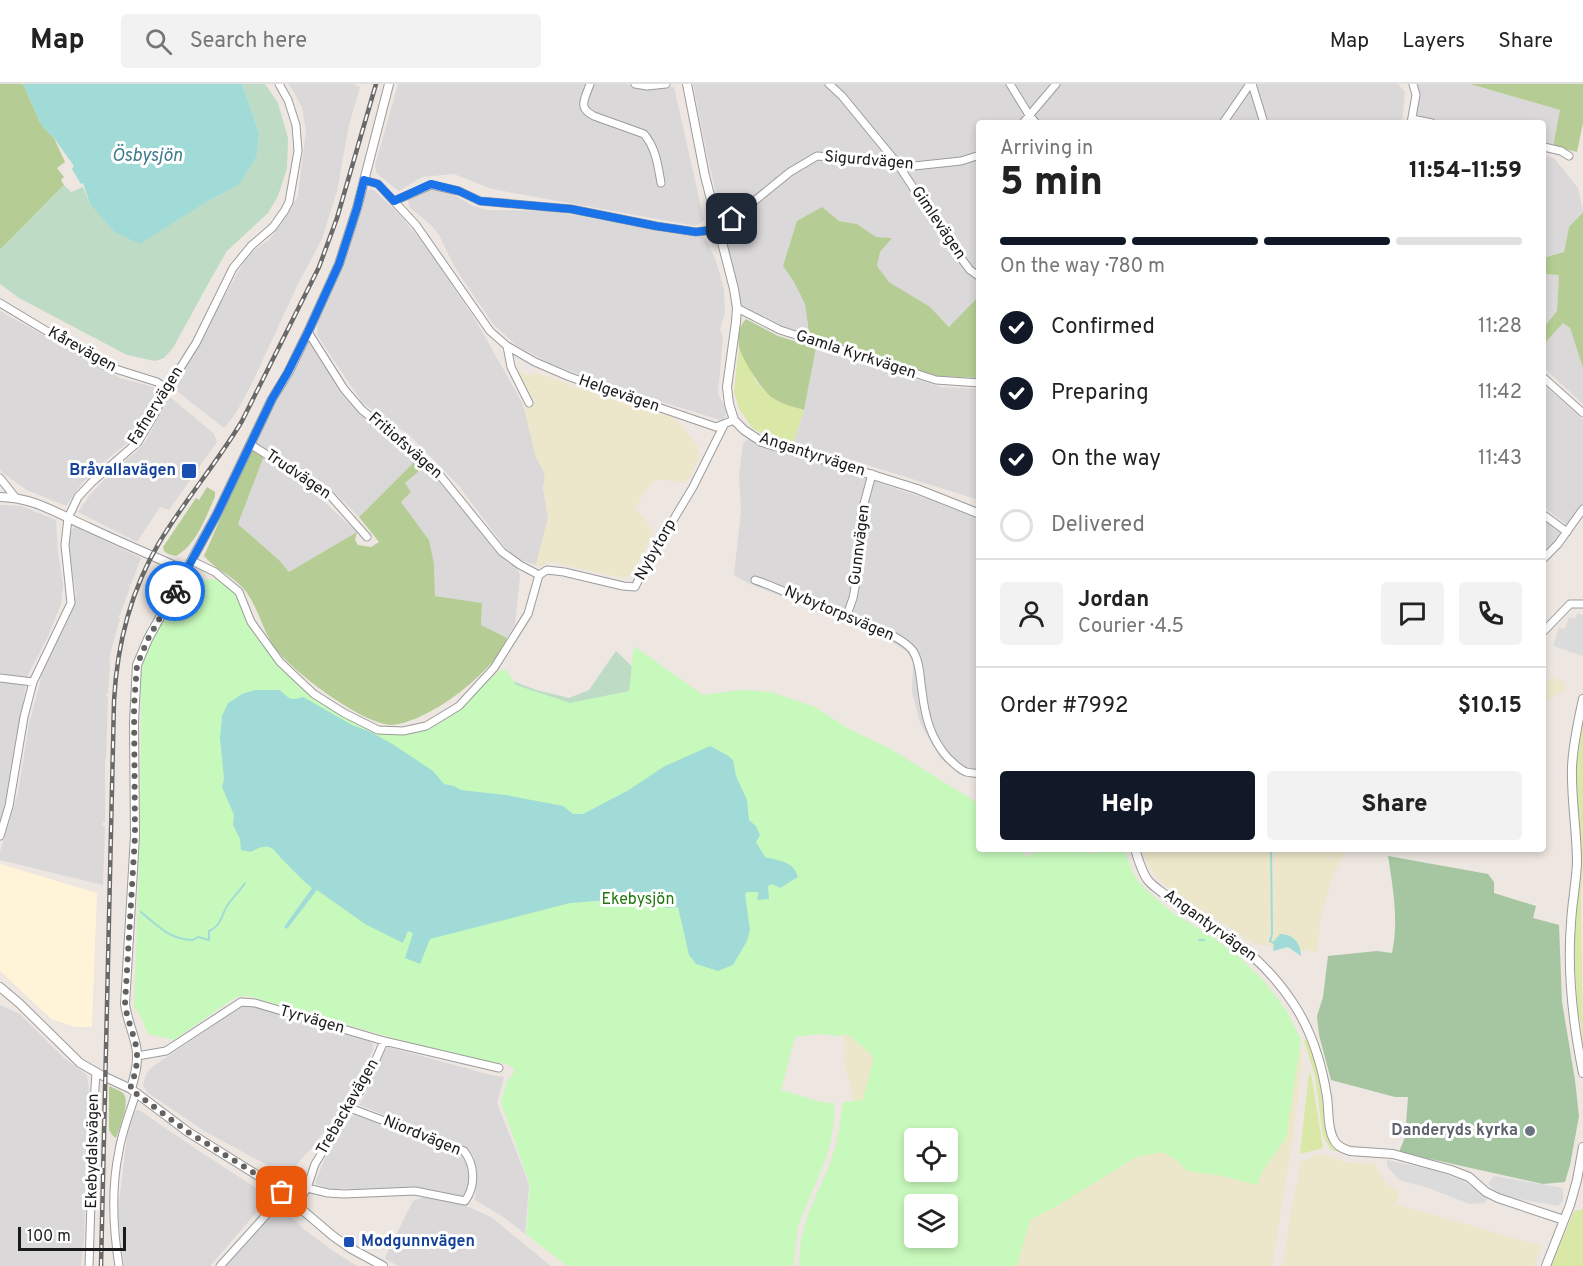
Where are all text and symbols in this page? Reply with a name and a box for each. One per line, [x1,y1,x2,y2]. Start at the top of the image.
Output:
search box [121,14,541,68]
text: Map [30,23,85,59]
icon: search [142,25,175,58]
text: Search here [190,28,307,55]
text: Map [1330,28,1369,55]
text: Layers [1402,28,1465,55]
text: Share [1498,28,1553,55]
text: Arriving in [1000,136,1093,162]
water label: Ösbysjön [112,143,182,168]
street label: Sigurdvägen [824,147,914,175]
text: 11:54–11:59 [1409,158,1522,185]
text: 5 min [1000,160,1103,209]
street label: Gimlevägen [906,183,970,263]
pin [706,193,757,244]
icon: home [715,202,748,235]
text: On the way · 780 m [1000,254,1165,280]
icon: check [1000,311,1033,344]
text: Confirmed [1051,314,1155,341]
text: 11:28 [1478,314,1522,340]
street label: Kårevägen [44,323,120,377]
street label: Gamla Kyrkvägen [793,326,919,384]
street label: Fafnervägen [124,363,188,449]
street label: Helgevägen [576,371,662,417]
icon: check [1000,377,1033,410]
text: Preparing [1051,380,1149,407]
text: 11:42 [1478,380,1522,406]
street label: Fritiofsvägen [364,408,446,484]
street label: Angantyrvägen [756,428,868,482]
icon: check [1000,443,1033,476]
street label: Trudvägen [261,446,335,504]
text: On the way [1051,446,1161,473]
text: 11:43 [1478,446,1522,472]
place label: Bråvallavägen [69,460,176,481]
marker: Bråvallavägen [180,462,198,480]
street label: Gunnvägen [845,503,875,587]
text: Delivered [1051,512,1145,539]
street label: Nybytorp [631,516,681,584]
courier [145,561,205,621]
icon: bike [159,575,192,608]
street label: Nybytorpsvägen [781,582,897,646]
button: person [1000,582,1063,645]
button: chat [1381,582,1444,645]
button: phone [1459,582,1522,645]
text: Jordan [1078,587,1149,614]
text: Courier · 4.5 [1078,614,1184,640]
text: Order #7992 [1000,693,1129,720]
text: $10.15 [1458,693,1522,720]
button: Help [1000,771,1255,840]
button: Share [1267,771,1522,840]
street label: Angantyrvägen [1159,885,1261,967]
park label: Ekebysjön [602,890,674,910]
street label: Tyrvägen [277,1001,347,1039]
street label: Trebackavägen [312,1055,384,1159]
street label: Ekebydalsvägen [82,1093,104,1209]
street label: Niordvägen [380,1111,464,1161]
place label: Danderyds kyrka [1391,1121,1518,1141]
marker: Danderyds kyrka [1523,1124,1537,1138]
map controls [904,1128,958,1248]
button: locate [904,1128,958,1182]
pin [256,1166,307,1217]
icon: bag [265,1175,298,1208]
button: layers [904,1194,958,1248]
scale bar [18,1224,126,1252]
text: 100 m [27,1227,71,1247]
place label: Modgunnvägen [361,1232,475,1252]
marker: Modgunnvägen [342,1235,356,1249]

